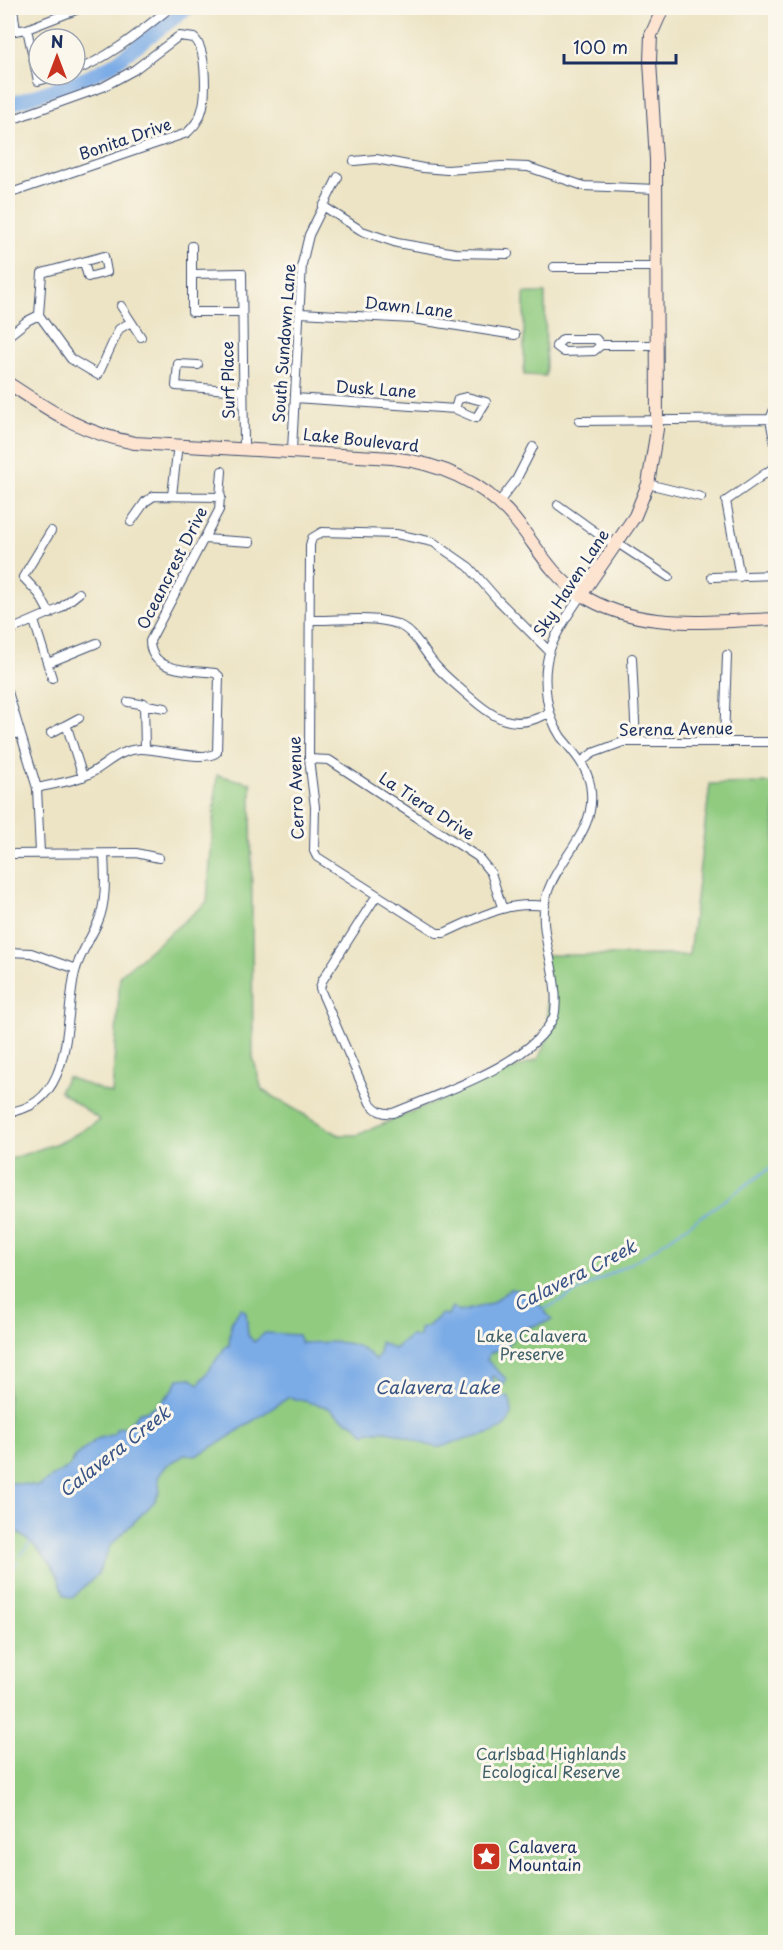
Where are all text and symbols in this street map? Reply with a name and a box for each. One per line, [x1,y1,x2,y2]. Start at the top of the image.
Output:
north arrow [27,27,87,87]
scale bar [564,27,676,65]
text: N [51,29,63,53]
text: 100 m [573,33,628,60]
street label: Bonita Drive [75,111,174,165]
street label: South Sundown Lane [265,262,301,423]
street label: Dawn Lane [364,289,455,323]
street label: Surf Place [214,341,240,419]
street label: Dusk Lane [335,373,417,403]
street label: Lake Boulevard [302,421,420,457]
street label: Oceancrest Drive [130,502,212,633]
street label: Sky Haven Lane [526,524,614,641]
street label: Serena Avenue [619,715,733,741]
street label: Cerro Avenue [281,736,309,840]
street label: La Tiera Drive [375,765,480,845]
water label: Calavera Creek [508,1232,641,1317]
park label: Lake Calavera Preserve [477,1323,588,1365]
water label: Calavera Lake [375,1373,501,1400]
water label: Calavera Creek [53,1398,176,1503]
park label: Carlsbad Highlands Ecological Reserve [476,1741,626,1783]
place label: Calavera Mountain [508,1834,581,1876]
place icon: Calavera Mountain [471,1840,503,1872]

